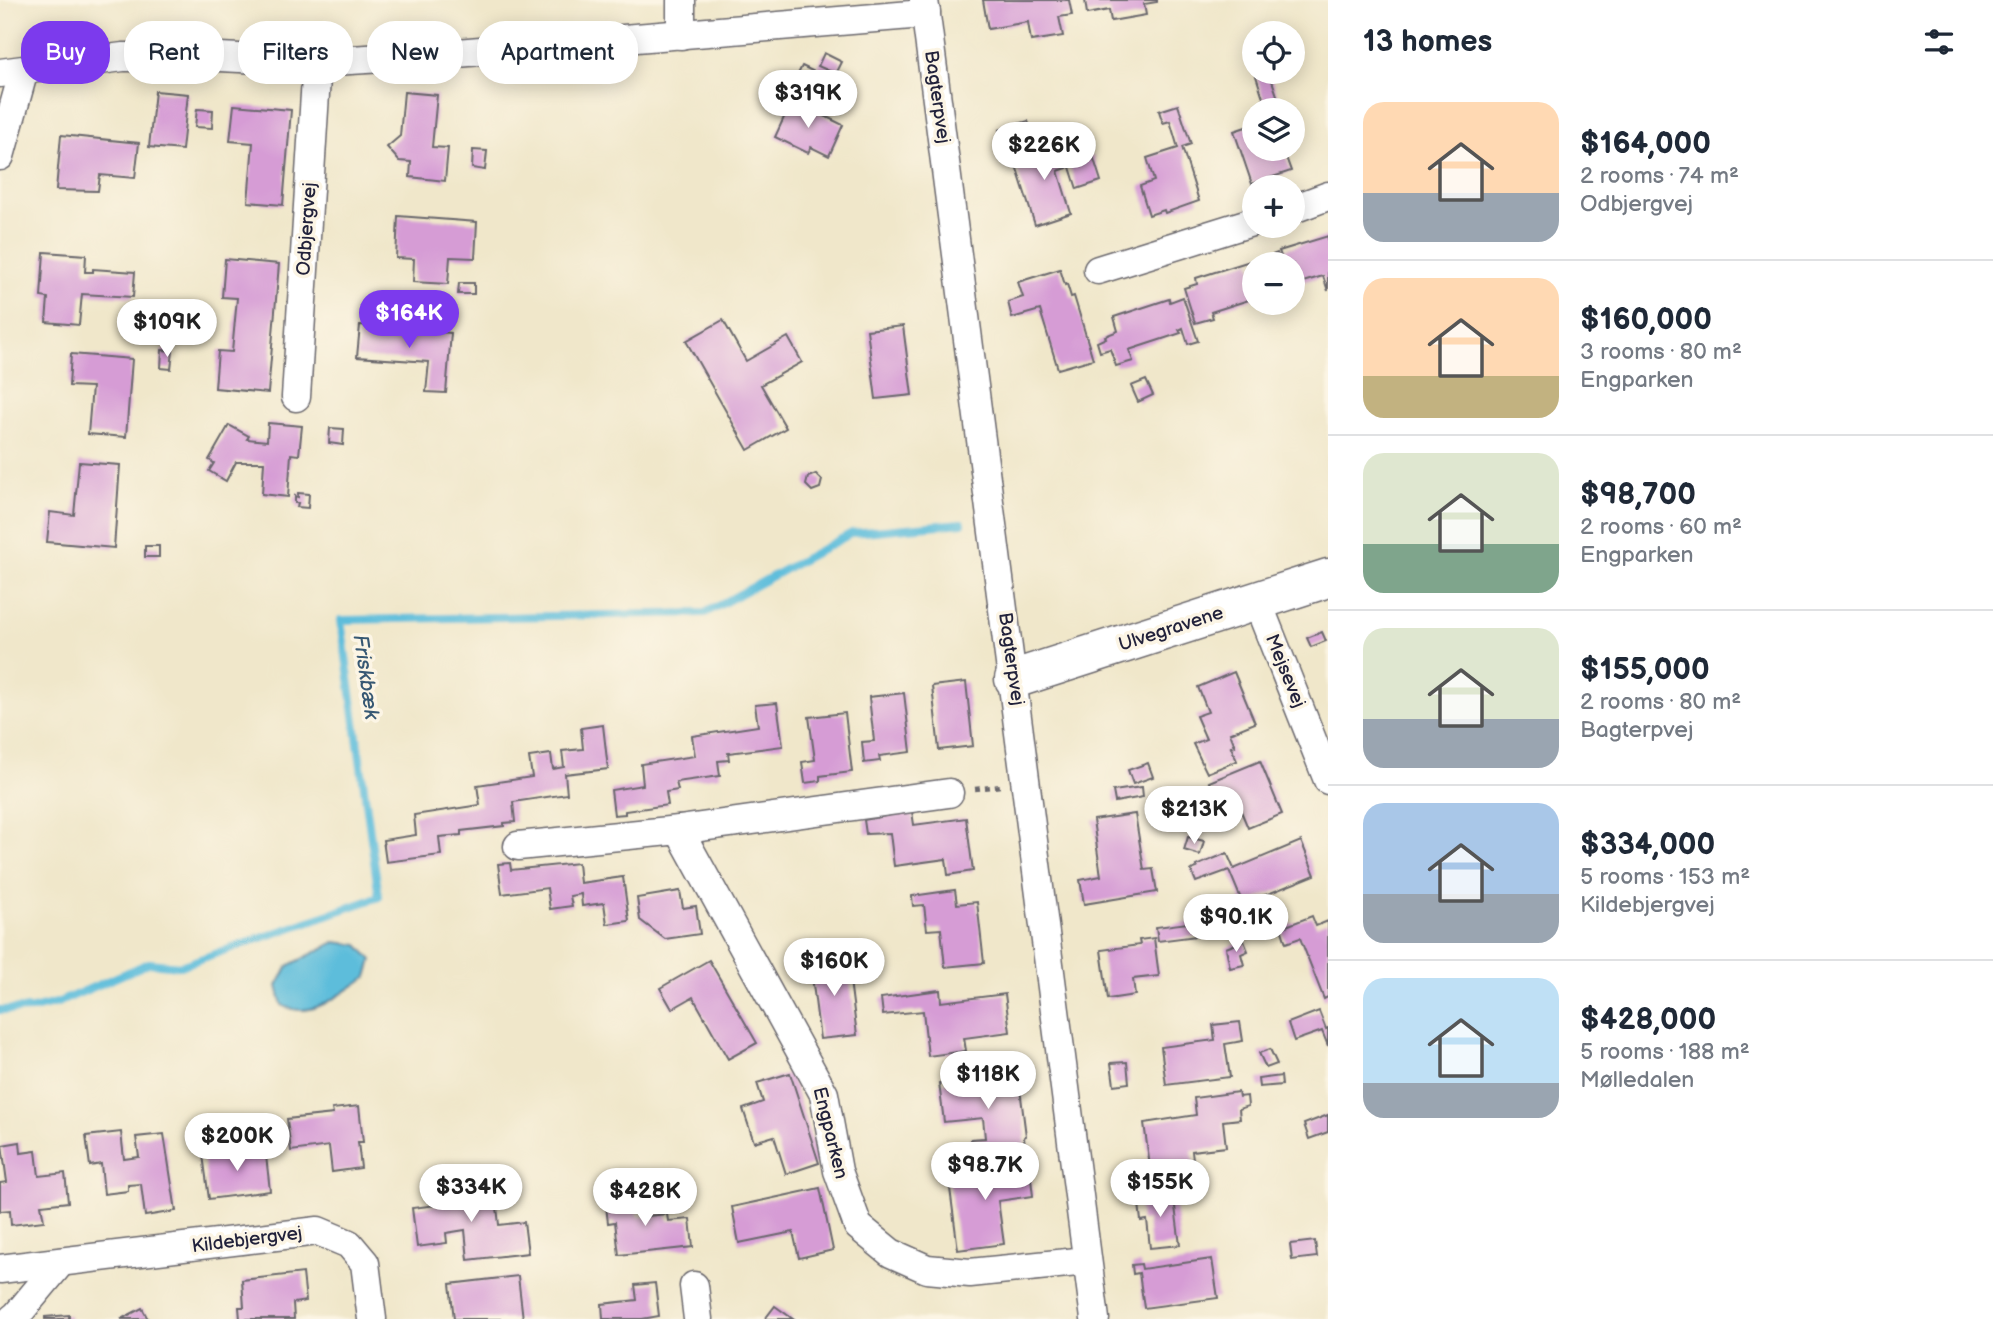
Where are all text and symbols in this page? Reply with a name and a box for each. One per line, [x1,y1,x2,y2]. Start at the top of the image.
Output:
chip: Buy [21,21,110,84]
chip: Rent [124,21,224,84]
chip: Filters [238,21,353,84]
chip: New [367,21,463,84]
chip: Apartment [477,21,638,84]
map controls [1242,21,1305,315]
button: locate [1242,21,1305,84]
icon: filters [1920,23,1958,61]
text: 13 homes [1363,24,1492,60]
street label: Bagterpvej [919,49,955,145]
pin: $319K [759,71,857,130]
text: $319K [774,79,842,107]
button: layers [1242,98,1305,161]
pin: $226K [995,122,1093,182]
text: $164,000 [1580,126,1711,162]
icon: home [1419,130,1503,214]
text: $226K [1008,131,1080,159]
text: 2 rooms · 74 m² [1580,162,1739,190]
button: + [1242,175,1305,238]
street label: Odbjergvej [292,182,322,276]
text: Odbjergvej [1580,190,1693,218]
button: − [1242,252,1305,315]
pin: $164K [360,290,458,350]
text: $164K [375,299,443,327]
pin: $109K [118,300,216,359]
text: $160,000 [1580,302,1712,338]
icon: home [1419,306,1503,390]
text: $109K [133,308,201,336]
text: 3 rooms · 80 m² [1580,338,1742,366]
text: Engparken [1580,366,1694,394]
text: $98,700 [1580,477,1696,513]
icon: home [1419,481,1503,565]
text: 2 rooms · 60 m² [1580,513,1742,541]
text: Engparken [1580,541,1694,569]
street label: Ulvegravene [1116,601,1226,657]
street label: Bagterpvej [993,611,1029,707]
street label: Mejsevej [1260,631,1310,711]
water label: Friskbæk [348,633,384,722]
text: $155,000 [1580,652,1710,688]
icon: home [1419,656,1503,740]
text: 2 rooms · 80 m² [1580,688,1741,716]
text: Bagterpvej [1580,716,1693,744]
pin: $213K [1145,786,1243,846]
text: $213K [1160,795,1228,823]
text: $334,000 [1580,827,1715,863]
icon: home [1419,831,1503,915]
text: 5 rooms · 153 m² [1580,863,1750,891]
text: Kildebjergvej [1580,891,1715,919]
pin: $90.1K [1179,894,1293,954]
text: $90.1K [1199,903,1273,931]
pin: $160K [785,939,883,998]
text: $160K [800,947,868,975]
text: $428,000 [1580,1002,1716,1038]
icon: home [1419,1006,1503,1090]
text: 5 rooms · 188 m² [1580,1038,1750,1066]
pin: $118K [939,1052,1037,1111]
text: $118K [956,1060,1020,1088]
text: Mølledalen [1580,1066,1694,1094]
street label: Engparken [807,1085,853,1181]
pin: $200K [188,1114,286,1173]
text: $200K [201,1122,273,1150]
pin: $98.7K [928,1142,1042,1202]
text: $98.7K [947,1151,1023,1179]
pin: $155K [1111,1160,1209,1219]
pin: $334K [422,1164,520,1224]
pin: $428K [596,1168,694,1228]
text: $155K [1126,1168,1194,1196]
text: $334K [435,1173,507,1201]
text: $428K [609,1177,681,1205]
street label: Kildebjergvej [190,1222,304,1258]

